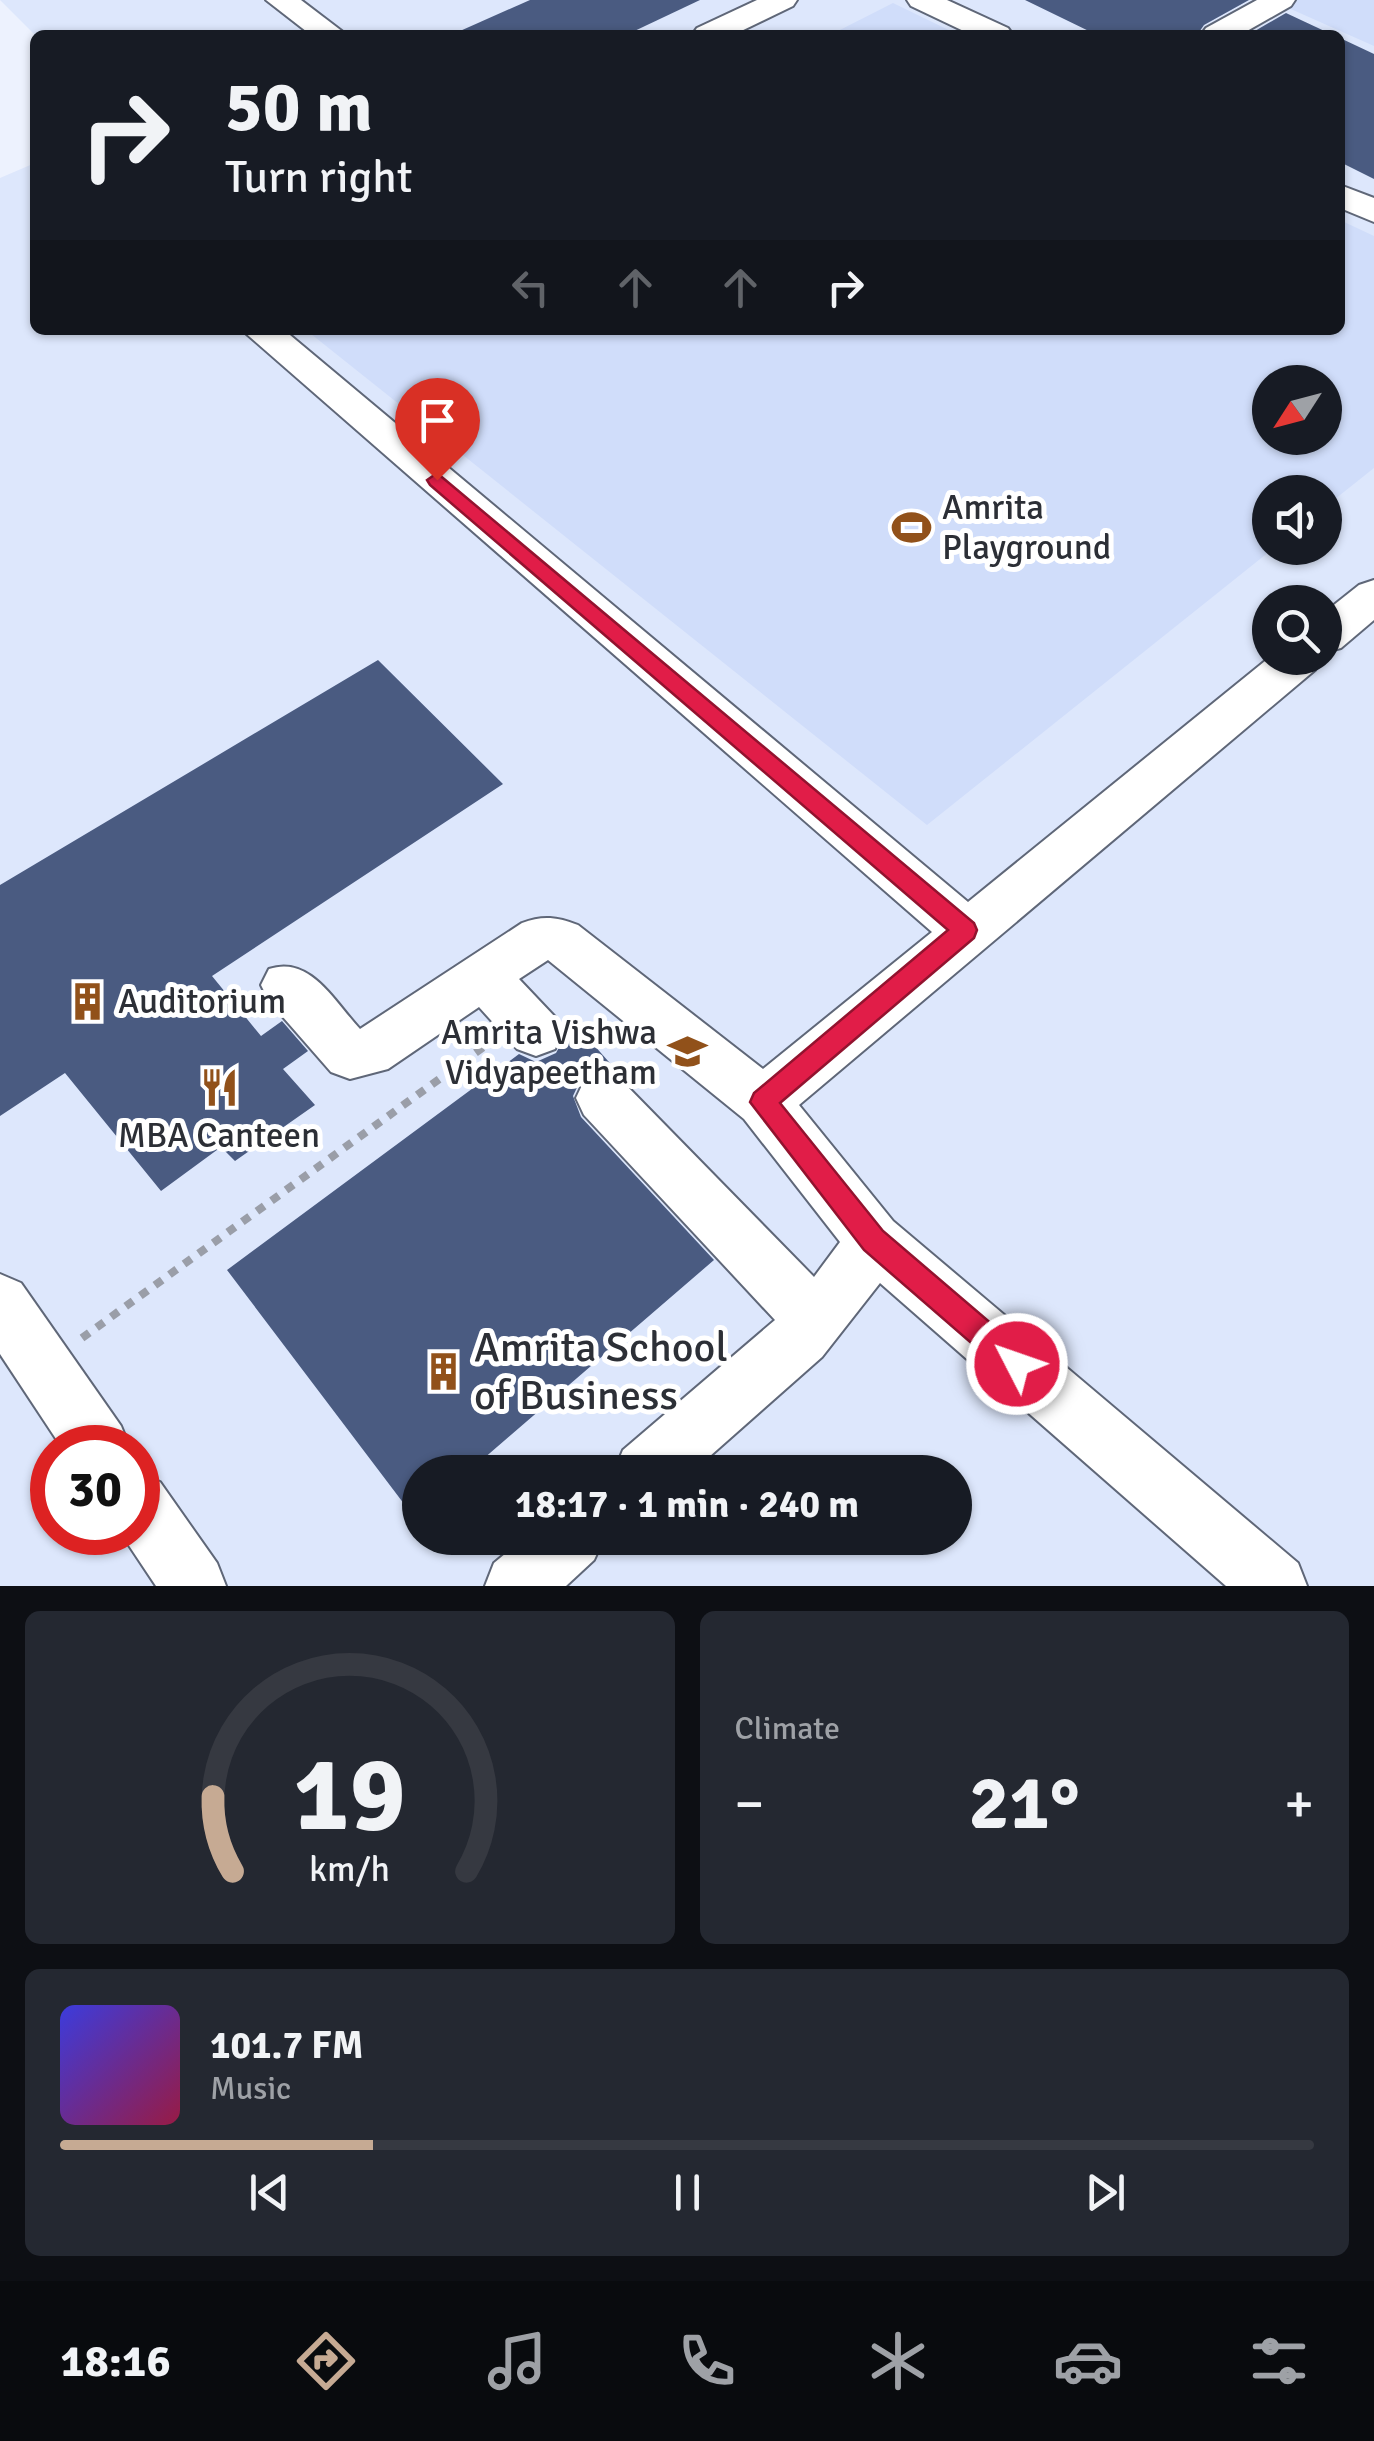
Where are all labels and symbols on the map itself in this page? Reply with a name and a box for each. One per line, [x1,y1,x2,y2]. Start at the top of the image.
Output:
north arrow [1252,365,1342,455]
pin [395,378,480,481]
place label: Amrita Playground [942,486,1111,569]
sports icon: Amrita Playground [891,506,933,548]
building icon: Auditorium [67,980,109,1022]
place label: Auditorium [118,980,286,1023]
place label: Amrita Vishwa Vidyapeetham [441,1011,657,1094]
school or university icon: Amrita Vishwa Vidyapeetham [666,1031,708,1073]
restaurant icon: MBA Canteen [198,1067,240,1109]
place label: MBA Canteen [118,1114,320,1157]
position arrow [965,1312,1069,1416]
place label: Amrita School of Business [474,1322,728,1421]
building icon: Amrita School of Business [423,1350,465,1392]
speed limit sign: 30 [30,1425,160,1555]

